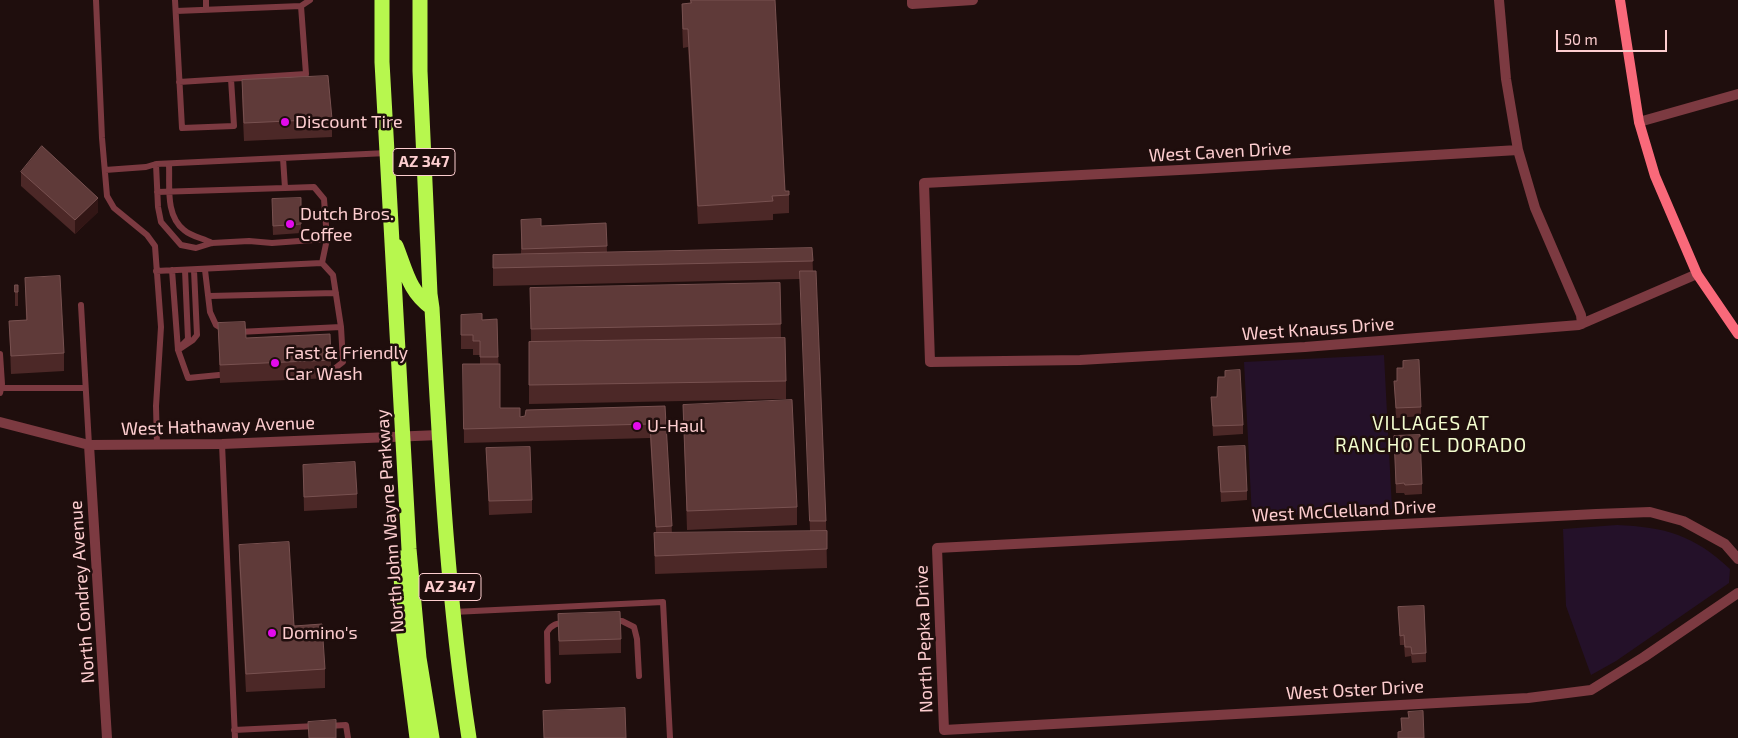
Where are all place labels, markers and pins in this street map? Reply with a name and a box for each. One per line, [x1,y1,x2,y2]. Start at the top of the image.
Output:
place label: Discount Tire [295,111,403,133]
marker: Discount Tire [279,116,291,128]
place label: Dutch Bros. Coffee [300,203,394,245]
marker: Dutch Bros. Coffee [284,218,296,230]
place label: Fast & Friendly Car Wash [285,342,408,384]
marker: Fast & Friendly Car Wash [269,357,281,369]
place label: U-Haul [647,415,705,437]
marker: U-Haul [631,420,643,432]
place label: Domino's [282,622,358,644]
marker: Domino's [266,627,278,639]

